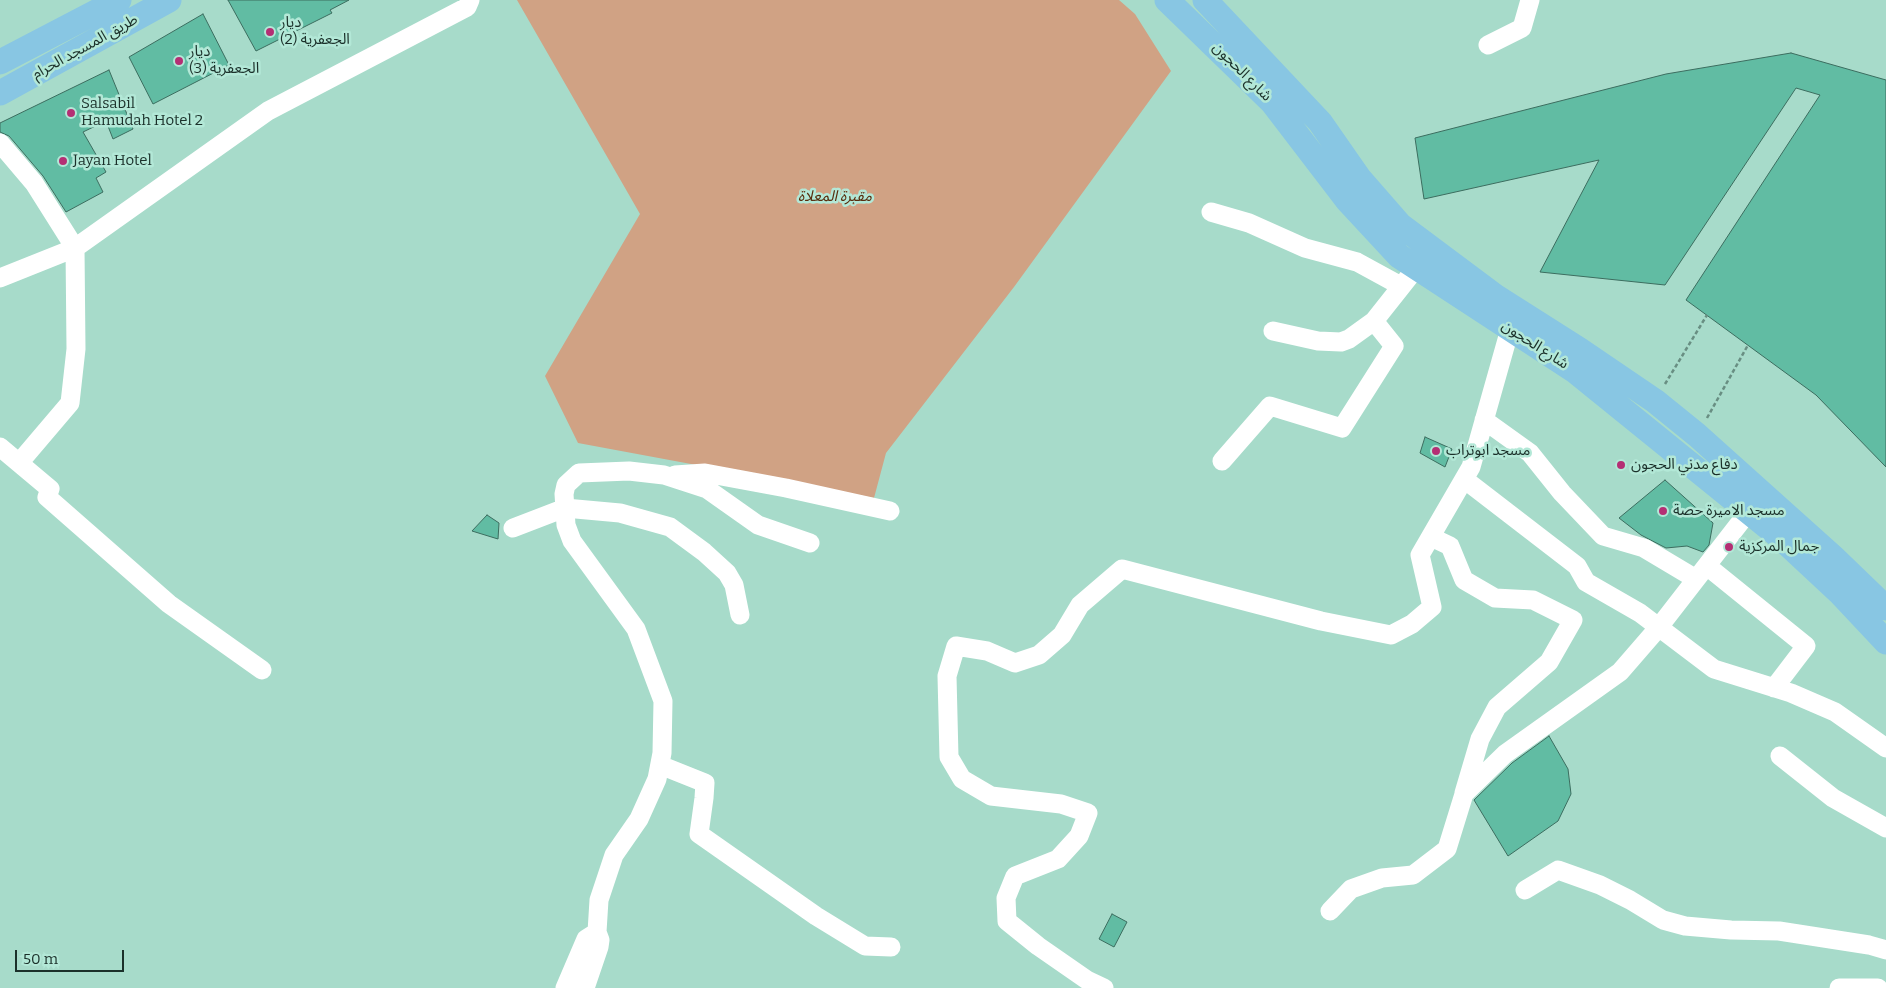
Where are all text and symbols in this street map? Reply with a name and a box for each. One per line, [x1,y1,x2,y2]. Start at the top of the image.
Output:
street label: طريق المسجد الحرام [29,11,141,83]
place label: ديار الجعفرية (2) [280,14,350,49]
marker: ديار الجعفرية (2) [264,26,276,38]
street label: شارع الحجون [1209,39,1275,105]
place label: ديار الجعفرية (3) [189,43,259,78]
marker: ديار الجعفرية (3) [173,55,185,67]
place label: Salsabil Hamudah Hotel 2 [81,95,203,130]
marker: Salsabil Hamudah Hotel 2 [65,107,77,119]
place label: Jayan Hotel [73,152,152,170]
marker: Jayan Hotel [57,155,69,167]
park label: مقبرة المعلاة [798,188,872,206]
street label: شارع الحجون [1498,317,1572,373]
place label: مسجد ابوتراب [1446,442,1530,460]
marker: مسجد ابوتراب [1430,445,1442,457]
place label: دفاع مدني الحجون [1631,456,1738,474]
marker: دفاع مدني الحجون [1615,459,1627,471]
place label: مسجد الاميرة حصة [1673,502,1785,520]
marker: مسجد الاميرة حصة [1657,505,1669,517]
place label: جمال المركزية [1739,538,1819,556]
marker: جمال المركزية [1723,541,1735,553]
scale bar [18,940,126,972]
text: 50 m [23,950,58,968]

